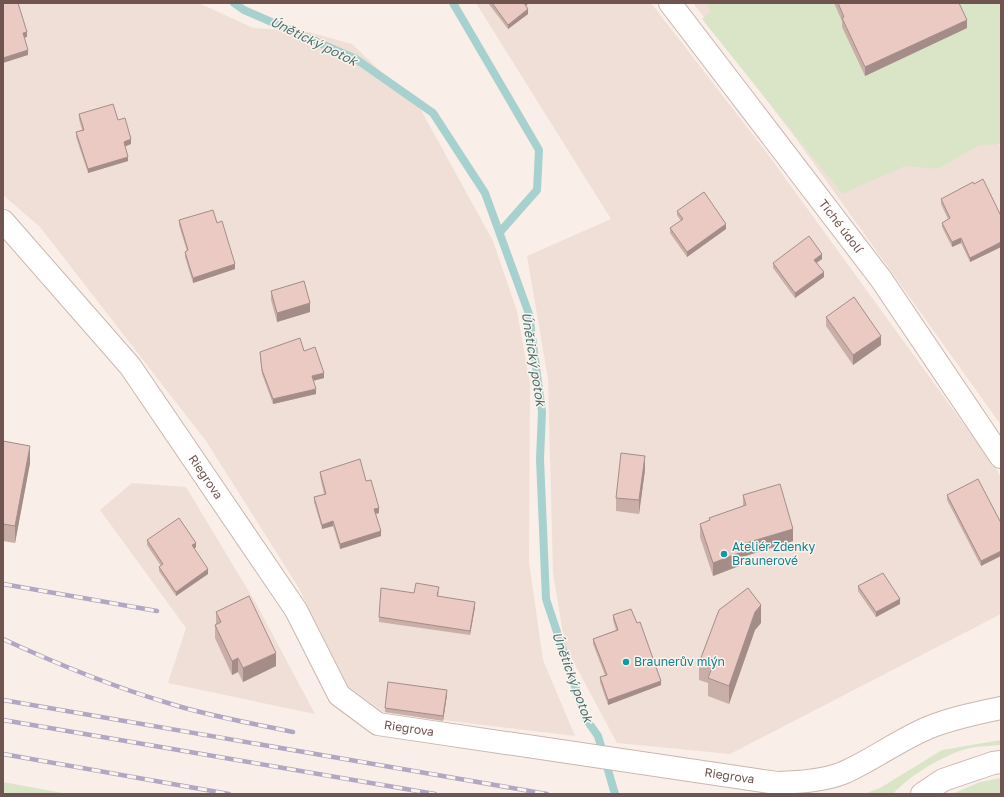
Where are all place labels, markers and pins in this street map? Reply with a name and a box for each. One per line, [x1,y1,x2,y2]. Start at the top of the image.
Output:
place label: Ateliér Zdenky Braunerové [732,539,816,568]
marker: Ateliér Zdenky Braunerové [719,549,729,559]
place label: Braunerův mlýn [634,654,725,669]
marker: Braunerův mlýn [621,657,631,667]

